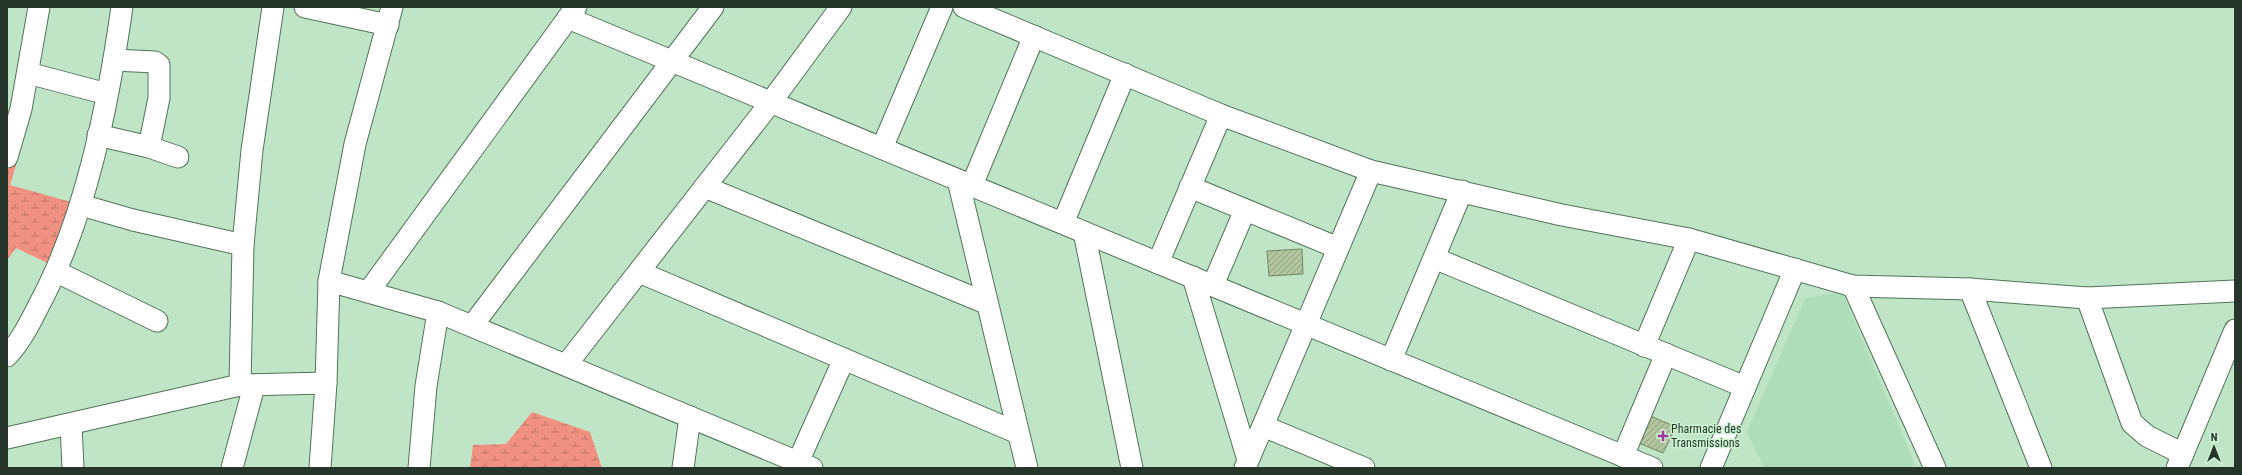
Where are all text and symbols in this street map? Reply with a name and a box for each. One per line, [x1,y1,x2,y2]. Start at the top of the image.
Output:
place label: Pharmacie des Transmissions [1671,422,1741,450]
north arrow [2194,427,2234,467]
marker: Pharmacie des Transmissions [1658,431,1668,441]
text: N [2211,431,2218,444]

